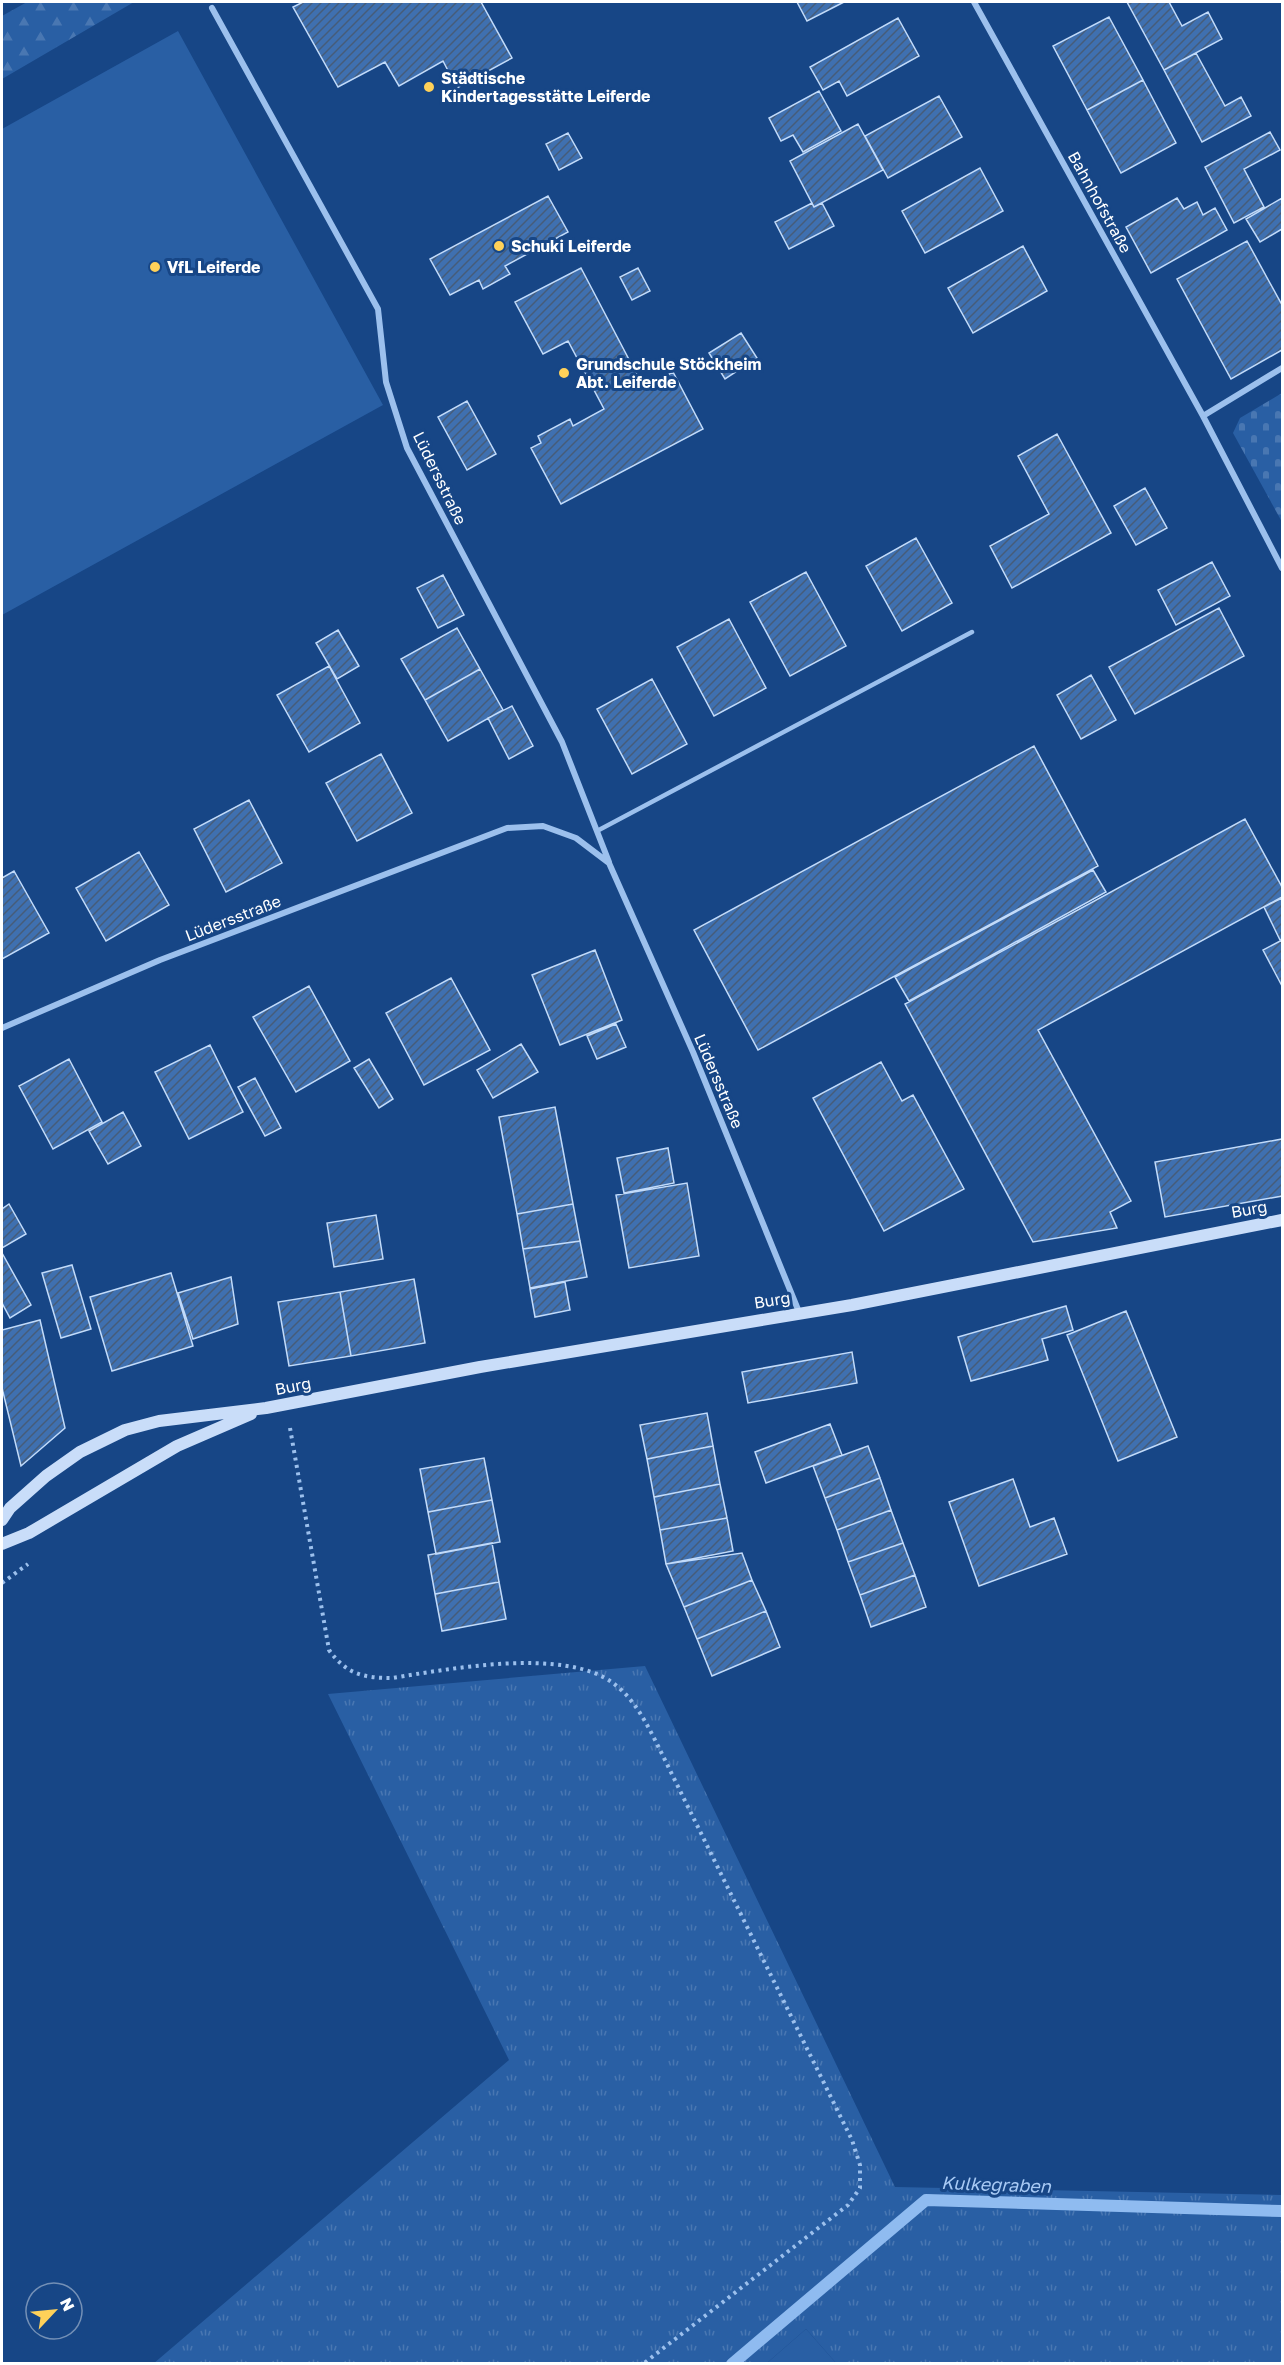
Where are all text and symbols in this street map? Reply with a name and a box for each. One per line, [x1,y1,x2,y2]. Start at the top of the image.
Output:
place label: Städtische Kindertagesstätte Leiferde [441,68,651,106]
marker: Städtische Kindertagesstätte Leiferde [422,80,436,94]
street label: Bahnhofstraße [1064,148,1136,256]
place label: Schuki Leiferde [511,236,631,256]
marker: Schuki Leiferde [492,239,506,253]
place label: VfL Leiferde [167,257,261,277]
marker: VfL Leiferde [148,260,162,274]
place label: Grundschule Stöckheim Abt. Leiferde [576,354,762,392]
marker: Grundschule Stöckheim Abt. Leiferde [557,366,571,380]
street label: Lüdersstraße [409,428,471,528]
street label: Lüdersstraße [182,891,284,945]
street label: Lüdersstraße [690,1031,748,1131]
street label: Burg [1229,1196,1269,1222]
street label: Burg [752,1287,792,1313]
street label: Burg [273,1373,313,1399]
water label: Kulkegraben [941,2171,1052,2197]
north arrow [24,2281,84,2341]
text: N [56,2295,79,2314]

